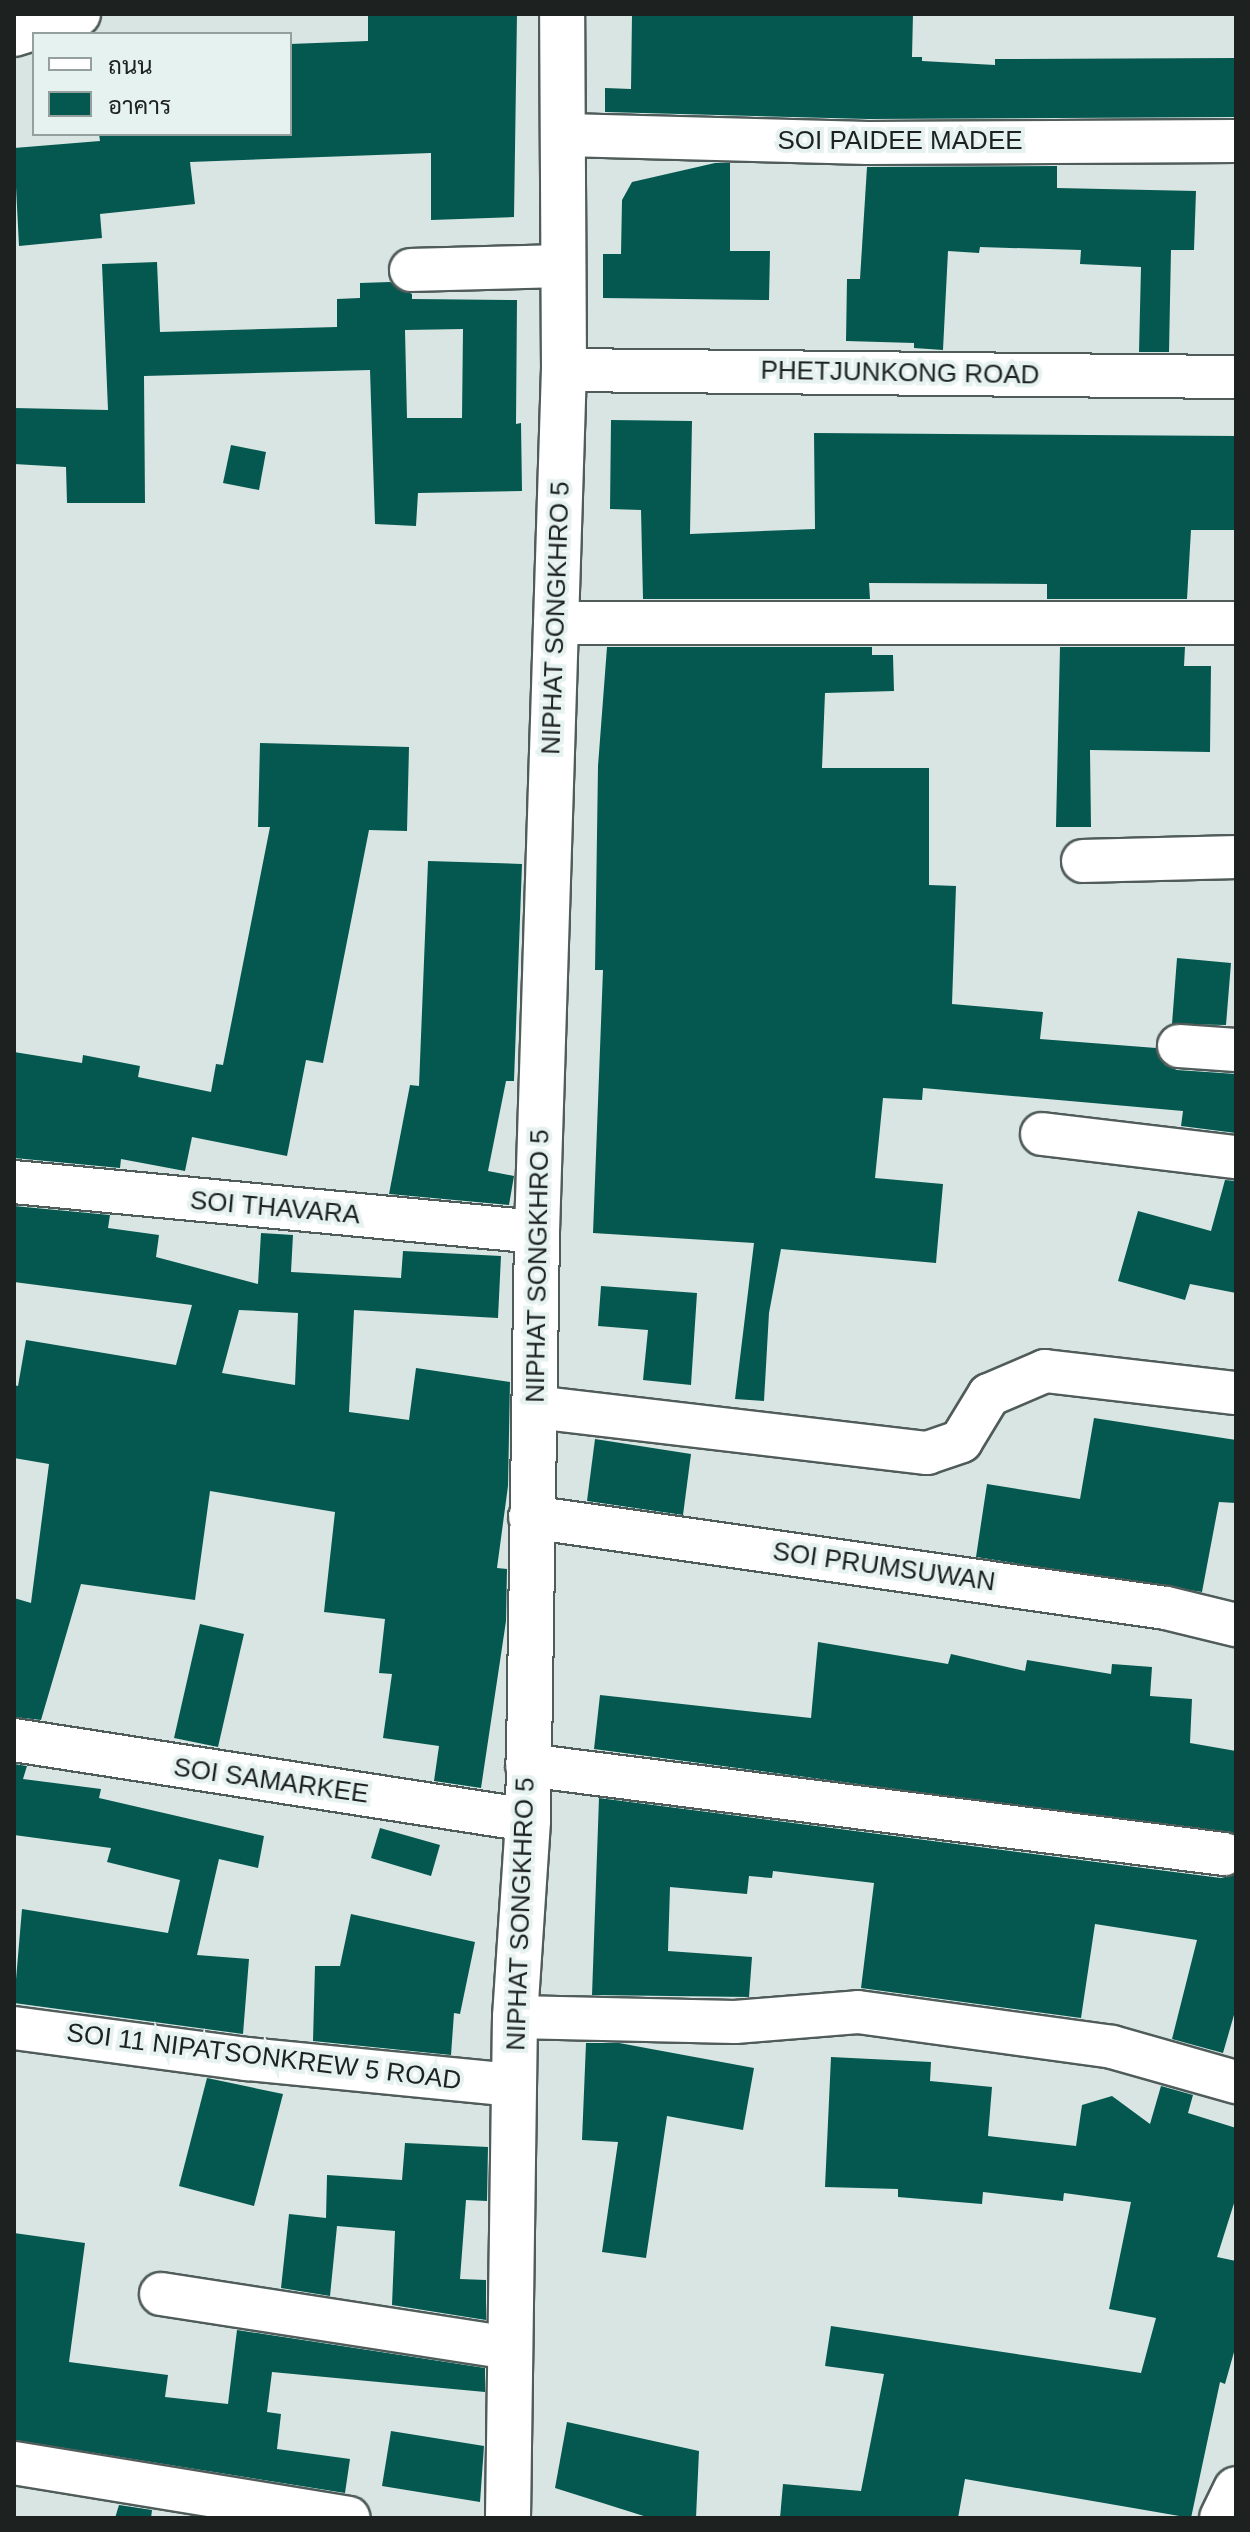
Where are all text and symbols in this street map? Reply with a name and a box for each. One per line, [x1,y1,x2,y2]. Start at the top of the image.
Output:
legend [32,32,292,136]
text: ถนน [108,52,153,79]
text: อาคาร [108,92,171,119]
street label: SOI PAIDEE MADEE [777,125,1023,157]
street label: PHETJUNKONG ROAD [760,355,1040,391]
street label: NIPHAT SONGKHRO 5 [536,481,576,755]
street label: NIPHAT SONGKHRO 5 [520,1129,556,1403]
street label: SOI THAVARA [188,1185,362,1231]
street label: SOI PRUMSUWAN [771,1536,997,1598]
street label: SOI SAMARKEE [172,1752,370,1810]
street label: NIPHAT SONGKHRO 5 [501,1777,541,2051]
street label: SOI 11 NIPATSONKREW 5 ROAD [65,2017,463,2097]

